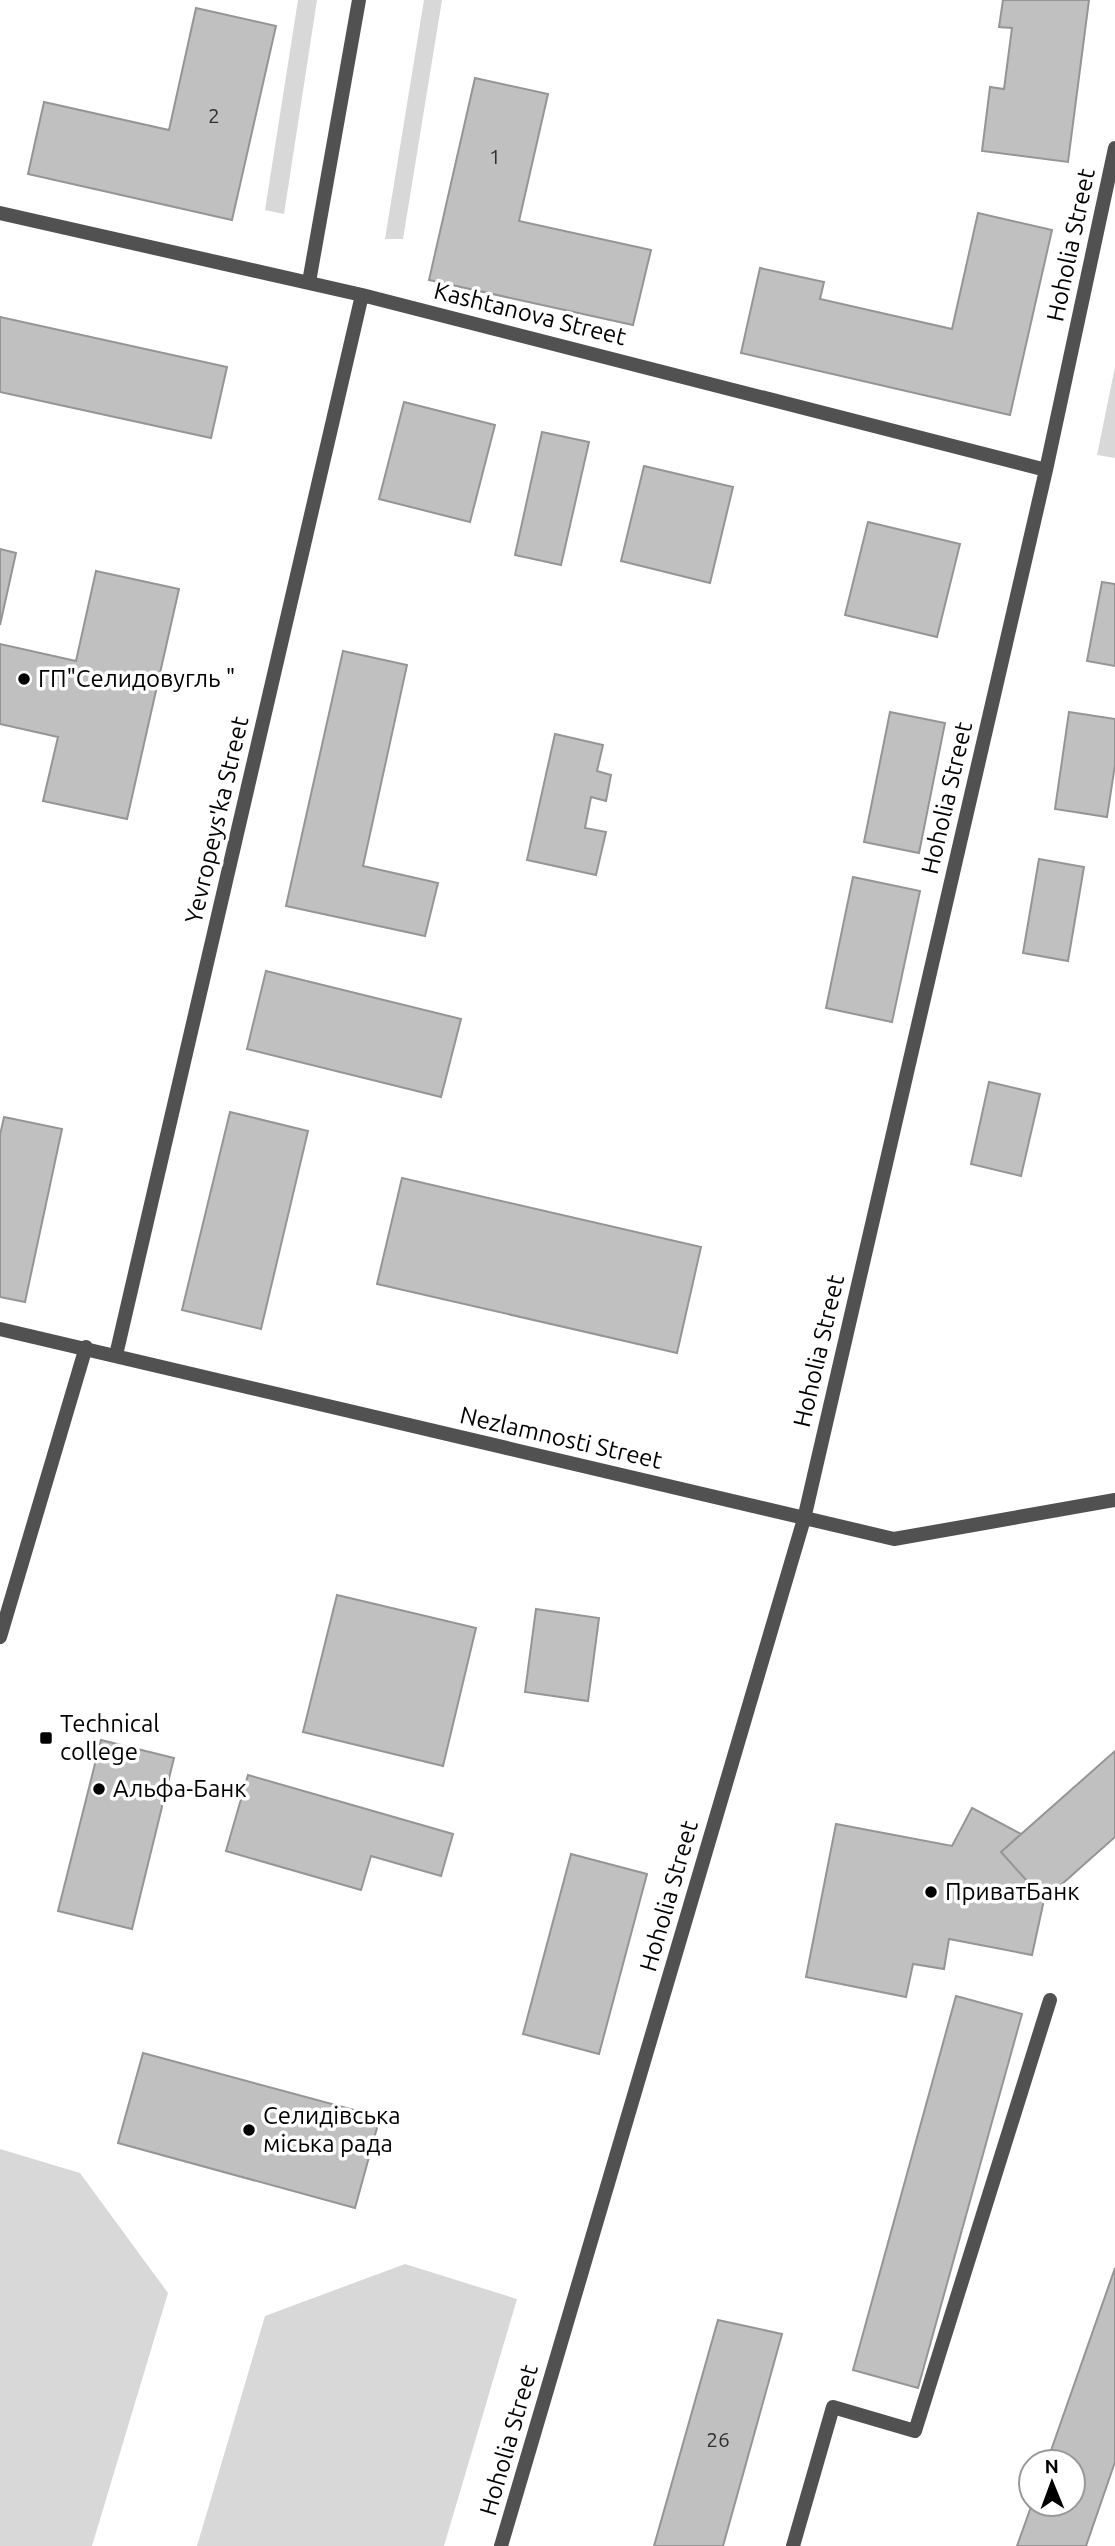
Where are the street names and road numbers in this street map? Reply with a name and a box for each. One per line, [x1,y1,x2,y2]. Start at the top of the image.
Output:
street label: Hoholia Street [1041,166,1100,324]
street label: Kashtanova Street [431,277,630,351]
street label: Yevropeysʹka Street [180,713,254,926]
street label: Hoholia Street [916,719,977,877]
street label: Hoholia Street [788,1272,849,1430]
street label: Nezlamnosti Street [457,1401,665,1474]
street label: Hoholia Street [634,1817,703,1974]
street label: Hoholia Street [474,2361,543,2518]

